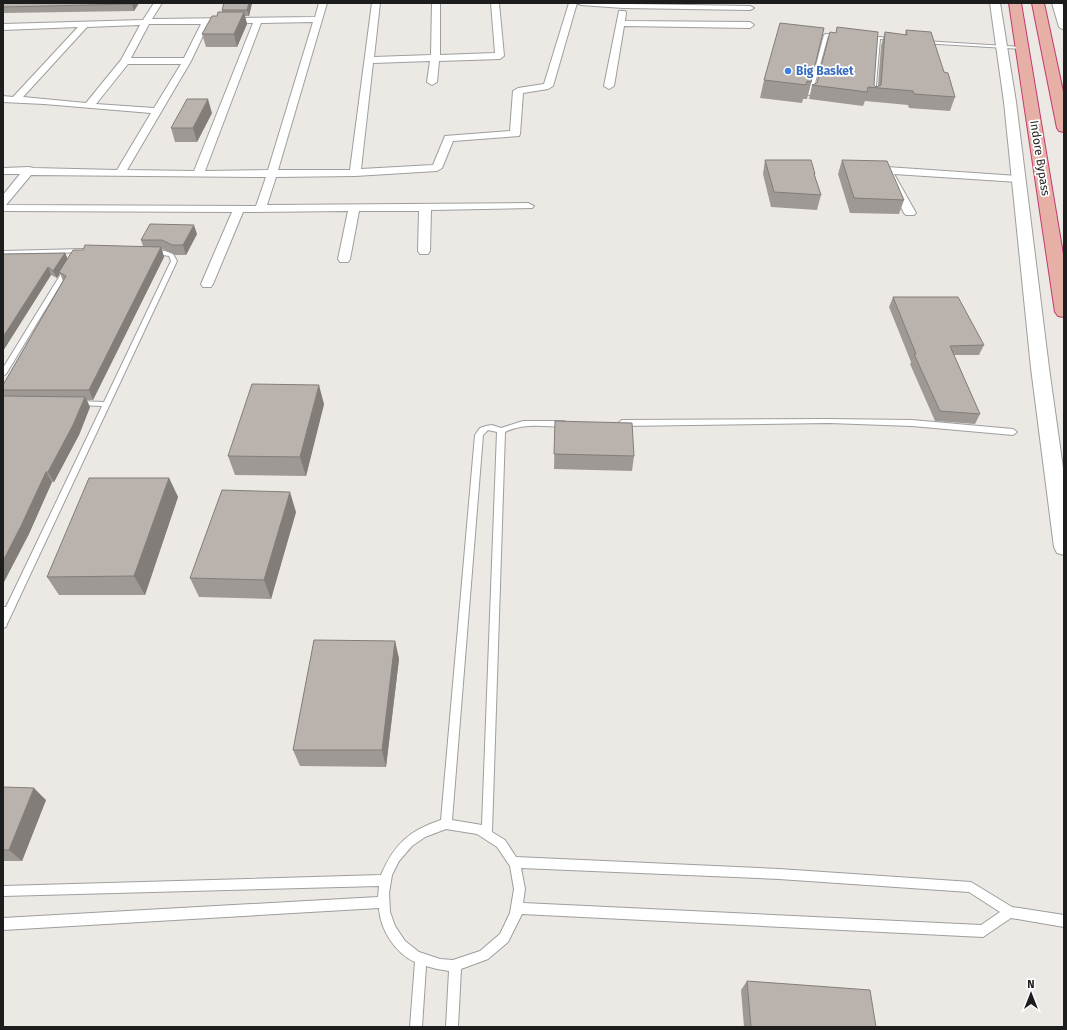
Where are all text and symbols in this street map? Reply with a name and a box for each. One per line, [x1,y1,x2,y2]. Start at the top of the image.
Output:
place label: Big Basket [796,64,854,78]
marker: Big Basket [783,66,793,76]
street label: Indore Bypass [1027,119,1053,197]
north arrow [1011,974,1051,1014]
text: N [1027,978,1035,991]

